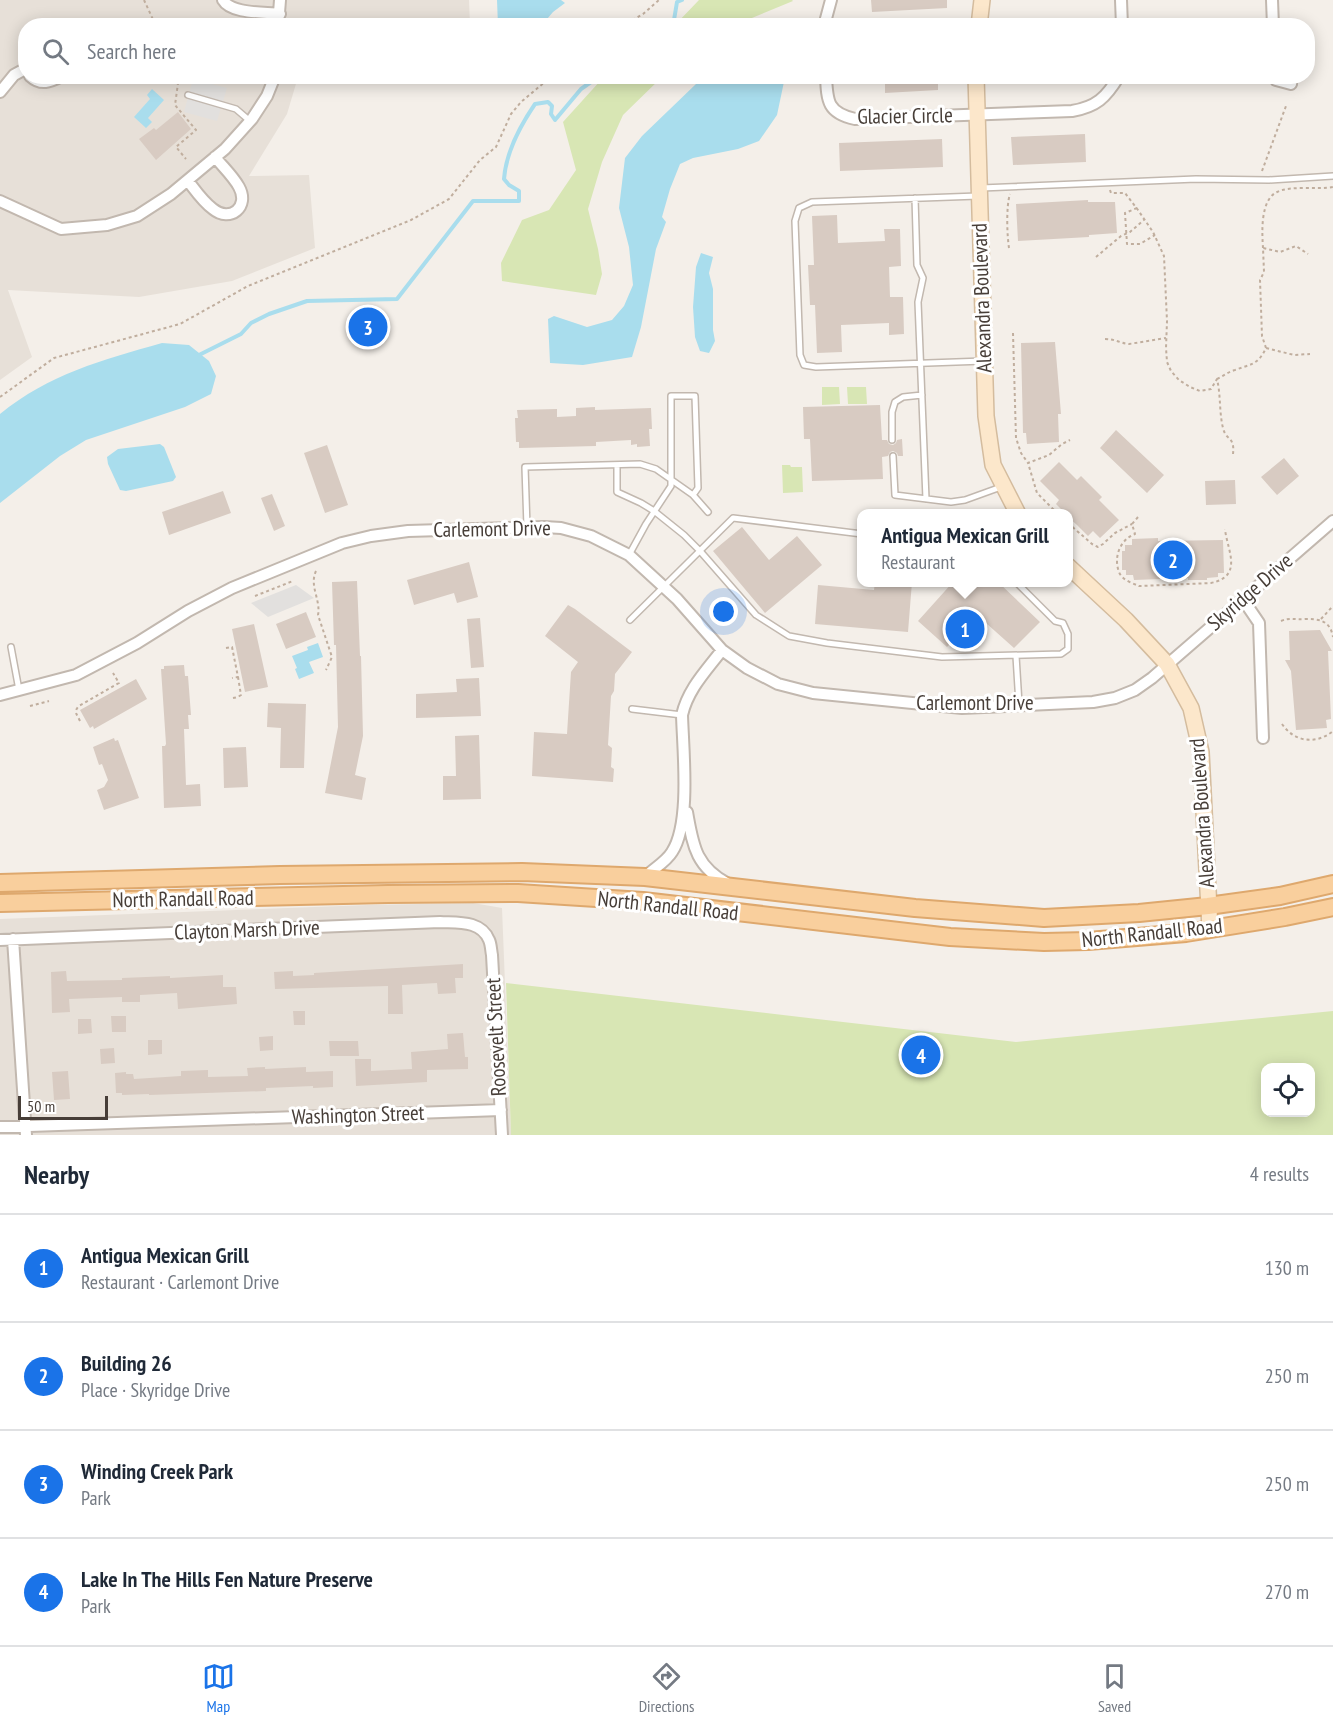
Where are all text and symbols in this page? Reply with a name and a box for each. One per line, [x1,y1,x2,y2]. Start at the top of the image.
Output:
search box [18,18,1315,84]
icon: search [39,35,72,68]
text: Search here [87,37,176,65]
street label: Glacier Circle [857,101,953,130]
street label: Alexandra Boulevard [965,223,998,373]
pin: 3 [348,304,388,350]
popup [857,509,1073,587]
street label: Carlemont Drive [433,514,551,543]
text: Antigua Mexican Grill [881,521,1049,549]
pin: 2 [1154,538,1192,582]
street label: Skyridge Drive [1201,547,1298,636]
text: Restaurant [881,549,955,575]
your location [709,597,738,626]
pin: 1 [946,606,984,652]
street label: Carlemont Drive [916,689,1034,716]
street label: Alexandra Boulevard [1183,737,1220,889]
street label: North Randall Road [112,884,254,913]
street label: North Randall Road [596,885,740,926]
street label: North Randall Road [1080,912,1224,953]
street label: Clayton Marsh Drive [174,913,320,946]
street label: Roosevelt Street [479,977,512,1097]
pin: 4 [902,1032,940,1078]
map controls [1261,1063,1315,1117]
button: locate [1261,1063,1315,1117]
scale bar [18,1093,108,1120]
text: 50 m [27,1096,55,1116]
street label: Washington Street [291,1099,425,1130]
text: Nearby [24,1158,89,1191]
text: 4 results [1250,1161,1309,1187]
text: Antigua Mexican Grill [81,1241,249,1269]
text: 1 [39,1255,48,1281]
text: 130 m [1265,1255,1309,1281]
text: Restaurant · Carlemont Drive [81,1269,279,1295]
text: Building 26 [81,1349,172,1377]
text: 2 [39,1363,48,1389]
text: 250 m [1265,1363,1309,1389]
text: Place · Skyridge Drive [81,1377,230,1403]
text: Winding Creek Park [81,1457,233,1485]
text: 3 [39,1471,48,1497]
text: 250 m [1265,1471,1309,1497]
text: Park [81,1485,111,1511]
text: Lake In The Hills Fen Nature Preserve [81,1565,373,1593]
text: 4 [39,1579,48,1605]
text: 270 m [1265,1579,1309,1605]
text: Park [81,1593,111,1619]
tab: Map [202,1660,235,1716]
tab: Directions [639,1660,694,1716]
tab: Saved [1098,1660,1131,1716]

